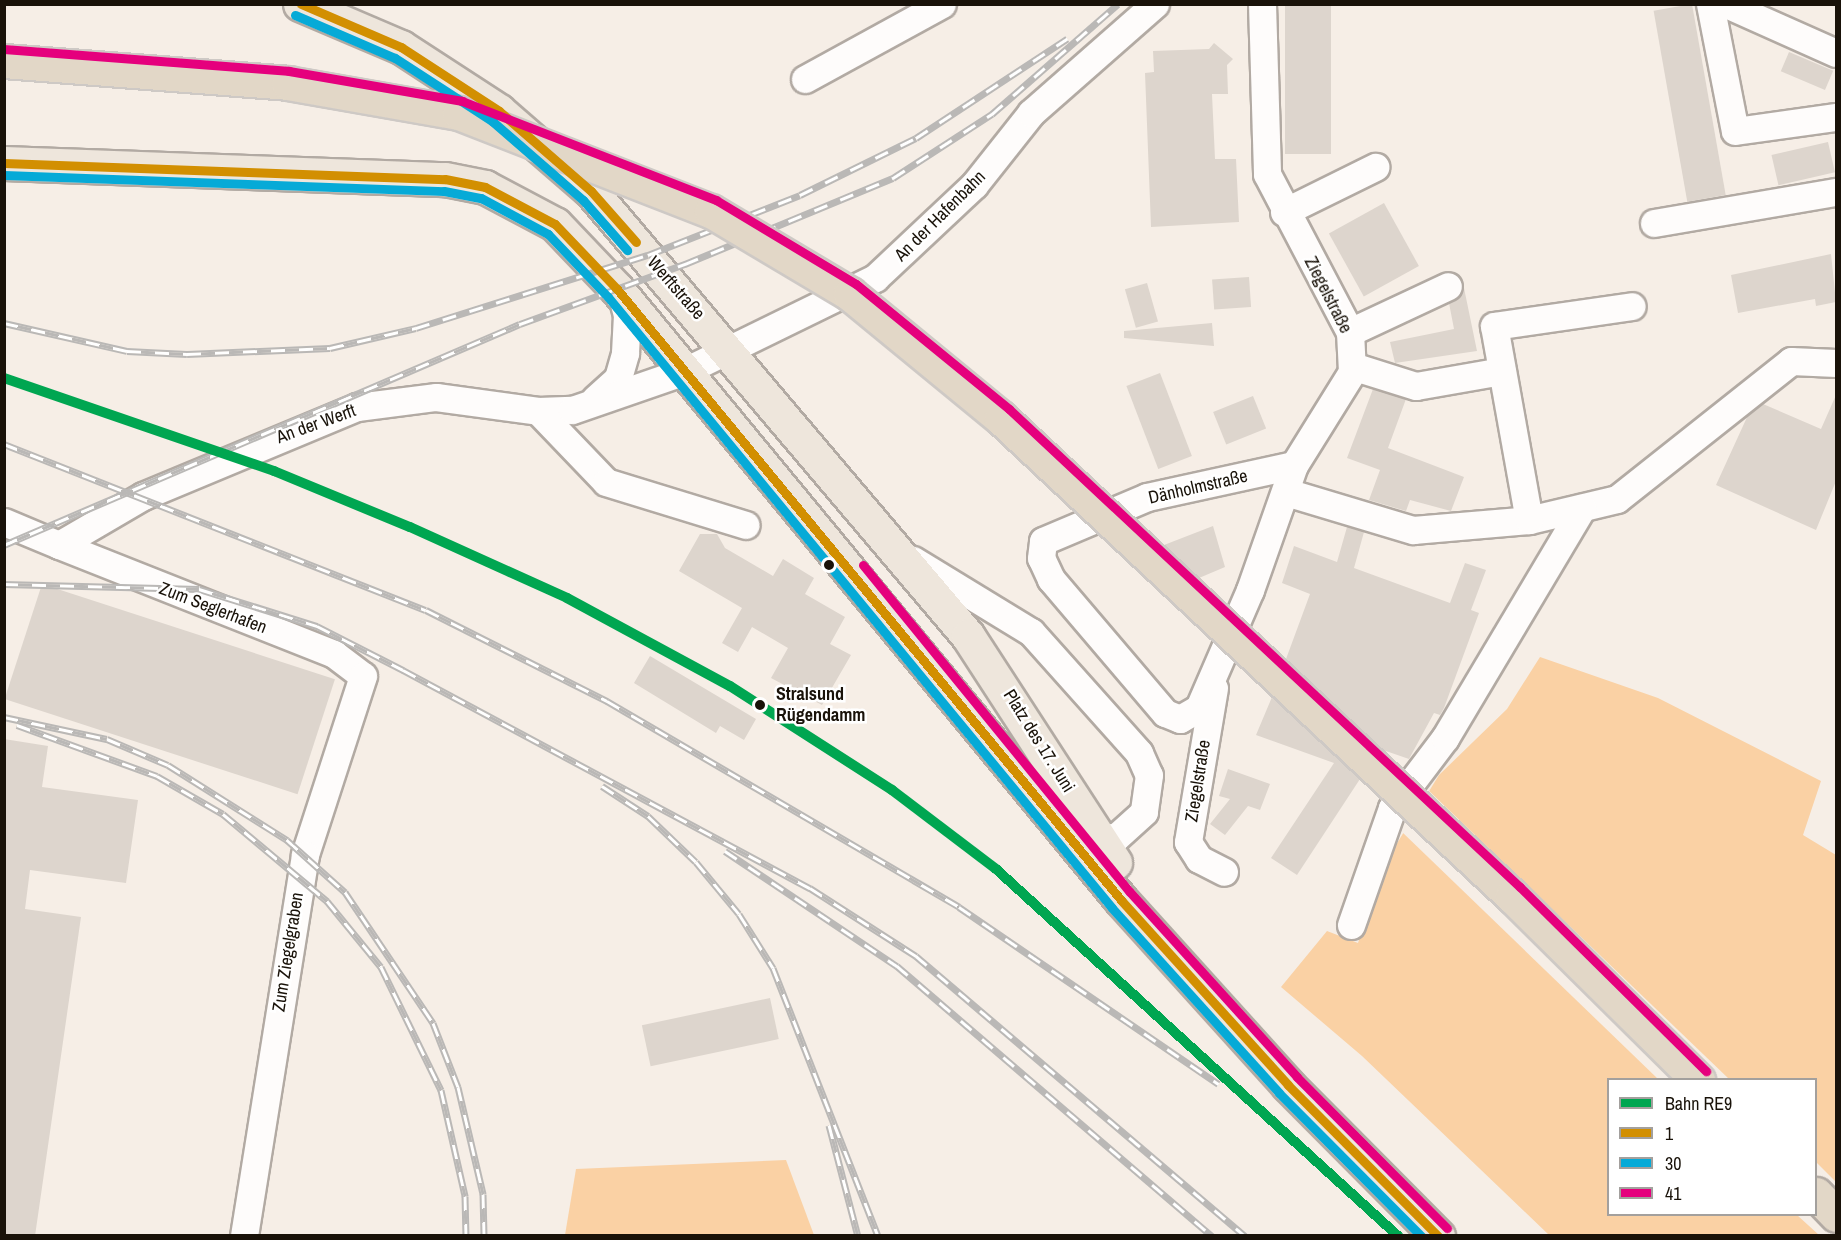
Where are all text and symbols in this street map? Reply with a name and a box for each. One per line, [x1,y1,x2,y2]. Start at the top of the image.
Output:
street label: An der Hafenbahn [890,166,990,266]
street label: Werftstraße [643,252,709,324]
street label: Ziegelstraße [1300,253,1356,337]
street label: An der Werft [273,400,359,448]
street label: Dänholmstraße [1146,465,1250,509]
unlabelled marker [823,559,835,571]
street label: Zum Seglerhafen [156,578,270,638]
place label: Stralsund Rügendamm [776,684,865,726]
street label: Platz des 17. Juni [999,686,1079,796]
marker: Stralsund Rügendamm [749,694,771,716]
street label: Ziegelstraße [1181,738,1215,824]
street label: Zum Ziegelgraben [268,891,308,1013]
legend [1607,1078,1817,1216]
text: Bahn RE9 [1665,1091,1732,1116]
text: 1 [1665,1121,1673,1146]
text: 30 [1665,1151,1681,1176]
text: 41 [1665,1181,1681,1206]

